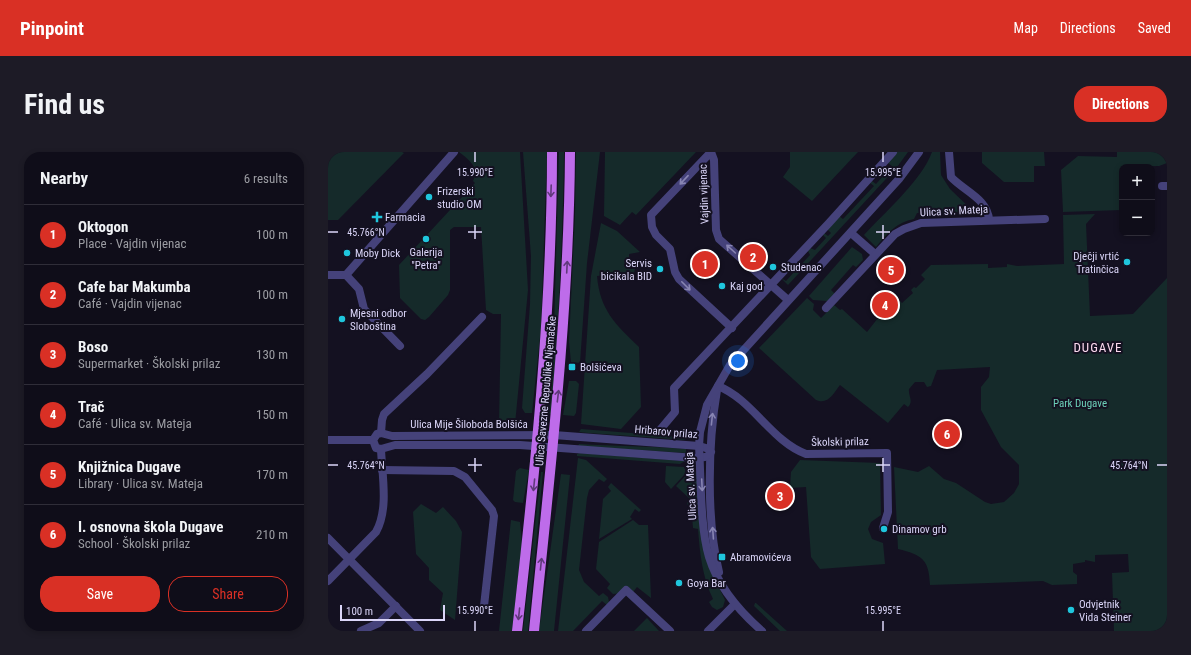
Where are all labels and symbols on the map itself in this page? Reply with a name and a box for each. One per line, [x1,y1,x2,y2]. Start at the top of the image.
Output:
street label: Vajdin vijenac [696,164,712,224]
text: 15.990°E [457,167,493,178]
text: 15.995°E [865,167,901,178]
one-way arrow [679,175,689,185]
one-way arrow [548,184,555,197]
place label: Frizerski studio OM [437,185,482,211]
marker: Frizerski studio OM [424,192,434,202]
street label: Ulica sv. Mateja [920,203,988,219]
place label: Farmacia [385,211,425,224]
marker: Farmacia [372,212,382,222]
text: 45.766°N [347,227,385,238]
marker: Galerija "Petra" [421,234,431,244]
pin: 2 [740,242,766,272]
one-way arrow [726,245,736,254]
place label: Galerija "Petra" [409,246,443,272]
place label: Moby Dick [355,247,400,260]
marker: Moby Dick [342,248,352,258]
pin: 1 [692,249,718,279]
place label: Dječji vrtić Tratinčica [1073,250,1119,276]
pin: 5 [878,255,904,285]
place label: Servis bicikala BID [601,257,652,283]
marker: Dječji vrtić Tratinčica [1122,257,1132,267]
one-way arrow [563,261,571,274]
place label: Studenac [781,261,822,274]
marker: Studenac [768,262,778,272]
marker: Servis bicikala BID [655,264,665,274]
place label: Kaj god [730,280,763,293]
one-way arrow [681,281,691,291]
marker: Kaj god [717,281,727,291]
pin: 4 [872,290,898,320]
place label: Mjesni odbor Sloboština [350,307,407,333]
marker: Mjesni odbor Sloboština [337,314,347,324]
street label: Ulica Savezne Republike Njemačke [533,315,559,467]
district label: DUGAVE [1073,340,1123,355]
your location [728,351,748,371]
place label: Bolšićeva [580,361,622,374]
marker: Bolšićeva [567,362,577,372]
one-way arrow [554,390,562,403]
park label: Park Dugave [1053,397,1107,410]
one-way arrow [709,413,716,426]
street label: Ulica Mije Šiloboda Bolšića [410,418,528,431]
pin: 6 [934,419,960,449]
street label: Hribarov prilaz [634,423,698,441]
street label: Školski prilaz [811,435,869,449]
street label: Ulica sv. Mateja [683,452,699,520]
text: 45.764°N [347,460,385,471]
text: 45.764°N [1110,460,1148,471]
one-way arrow [530,478,537,491]
one-way arrow [698,478,705,491]
pin: 3 [767,481,793,511]
place label: Dinamov grb [892,523,947,536]
marker: Dinamov grb [879,524,889,534]
one-way arrow [709,527,716,540]
place label: Abramovićeva [730,551,791,564]
marker: Abramovićeva [717,552,727,562]
one-way arrow [537,558,545,571]
place label: Goya Bar [687,577,727,590]
marker: Goya Bar [674,578,684,588]
place label: Odvjetnik Vida Steiner [1079,598,1132,624]
scale bar [340,603,445,622]
text: 15.990°E [457,605,493,616]
text: 15.995°E [865,605,901,616]
marker: Odvjetnik Vida Steiner [1066,605,1076,615]
one-way arrow [516,608,523,621]

